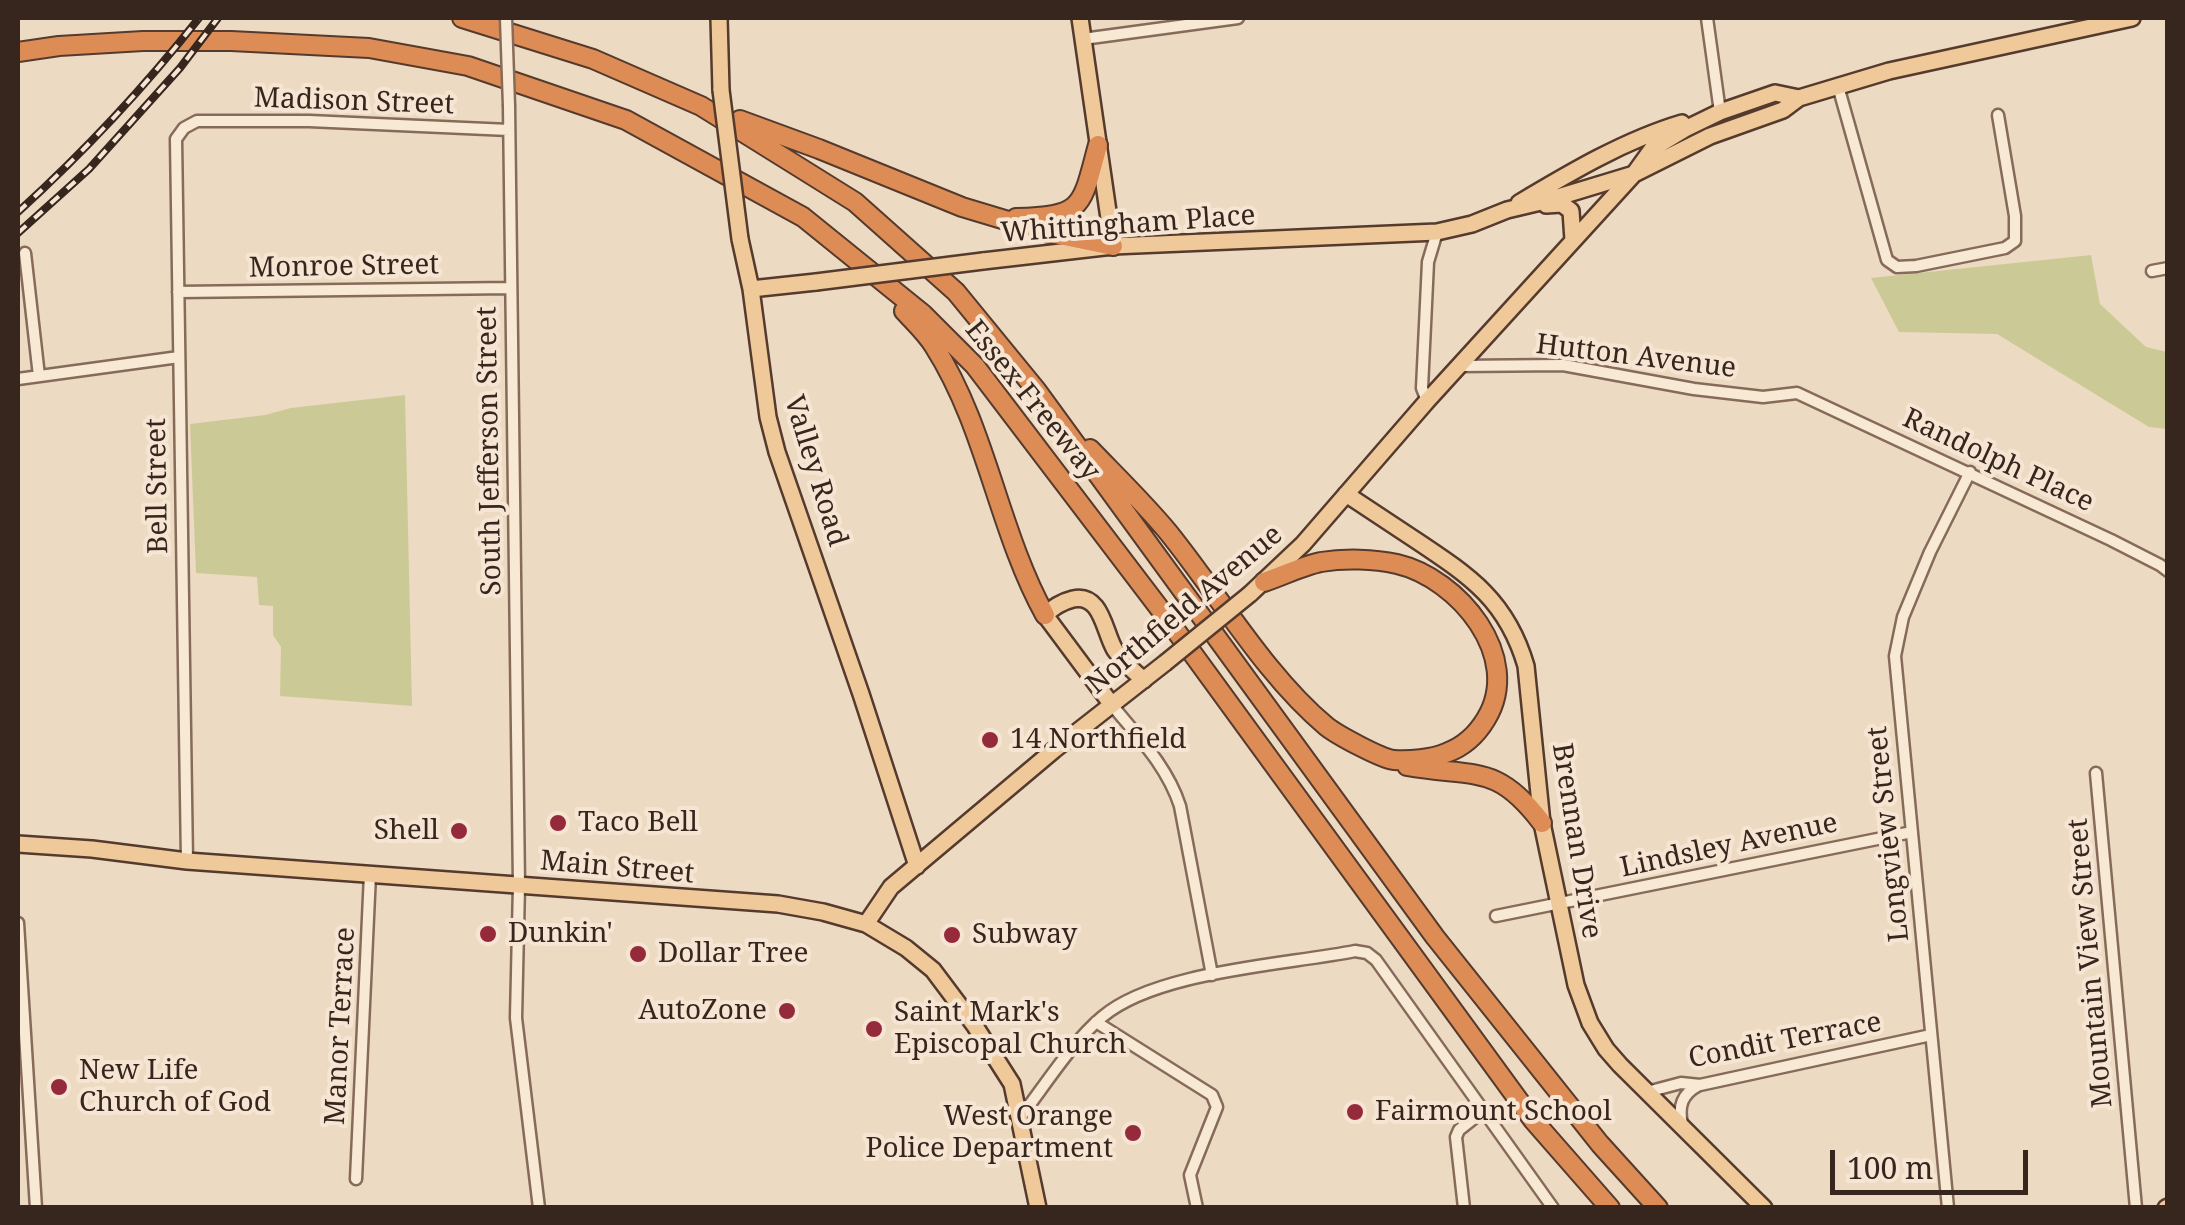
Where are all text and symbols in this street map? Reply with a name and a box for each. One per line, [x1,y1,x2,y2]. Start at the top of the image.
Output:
street label: Madison Street [253,82,455,122]
street label: Whittingham Place [1000,199,1256,251]
street label: Monroe Street [249,249,439,285]
street label: South Jefferson Street [471,306,509,596]
street label: Essex Freeway [957,314,1107,488]
street label: Hutton Avenue [1534,328,1738,386]
street label: Valley Road [776,392,854,550]
street label: Randolph Place [1897,402,2099,520]
street label: Bell Street [140,418,176,554]
street label: Northfield Avenue [1080,518,1290,702]
place label: 14 Northfield [1010,723,1186,757]
street label: Longview Street [1861,725,1917,943]
marker: 14 Northfield [979,729,1001,751]
street label: Brennan Drive [1544,741,1608,941]
place label: Taco Bell [578,806,698,840]
street label: Lindsley Avenue [1617,807,1841,885]
marker: Taco Bell [547,812,569,834]
place label: Shell [374,814,439,848]
street label: Mountain View Street [2062,817,2120,1109]
marker: Shell [448,820,470,842]
street label: Main Street [539,845,695,891]
place label: Dunkin' [508,917,613,951]
place label: Subway [972,918,1077,952]
marker: Dunkin' [477,923,499,945]
marker: Subway [941,924,963,946]
street label: Manor Terrace [319,926,363,1126]
place label: Dollar Tree [658,937,808,971]
marker: Dollar Tree [627,943,649,965]
place label: AutoZone [638,994,767,1028]
place label: Saint Mark's Episcopal Church [894,996,1127,1062]
marker: AutoZone [776,1000,798,1022]
street label: Condit Terrace [1686,1006,1884,1076]
marker: Saint Mark's Episcopal Church [863,1018,885,1040]
place label: New Life Church of God [79,1054,271,1120]
marker: New Life Church of God [48,1076,70,1098]
place label: Fairmount School [1375,1095,1612,1129]
place label: West Orange Police Department [866,1100,1113,1166]
marker: Fairmount School [1344,1101,1366,1123]
marker: West Orange Police Department [1122,1122,1144,1144]
scale bar [1835,1130,2032,1192]
text: 100 m [1847,1147,1933,1188]

